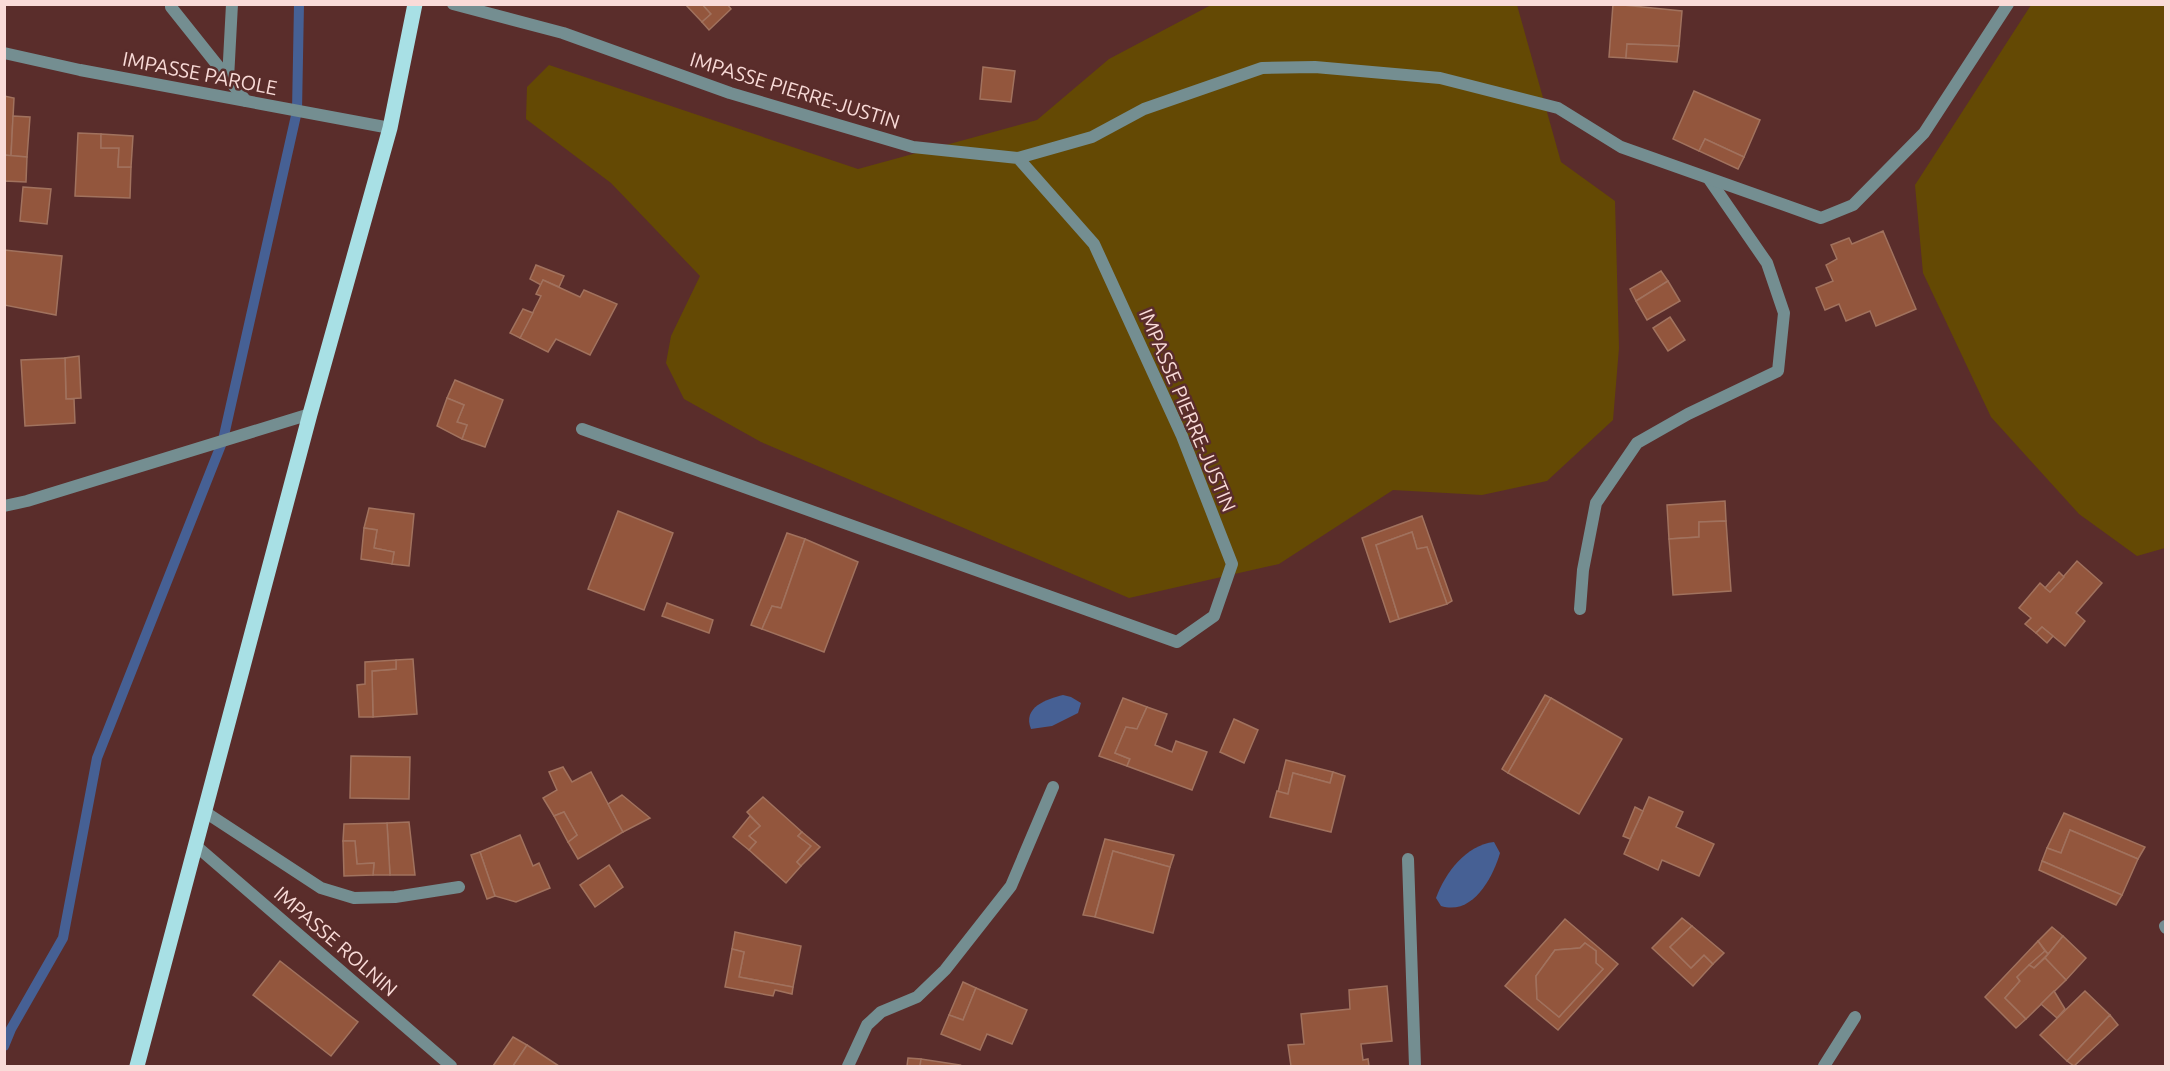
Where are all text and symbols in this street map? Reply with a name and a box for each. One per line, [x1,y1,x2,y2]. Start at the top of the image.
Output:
street label: IMPASSE PAROLE [121,47,279,99]
street label: IMPASSE PIERRE-JUSTIN [687,47,903,133]
street label: IMPASSE PIERRE-JUSTIN [1135,305,1241,515]
street label: IMPASSE ROLNIN [270,881,402,1001]

